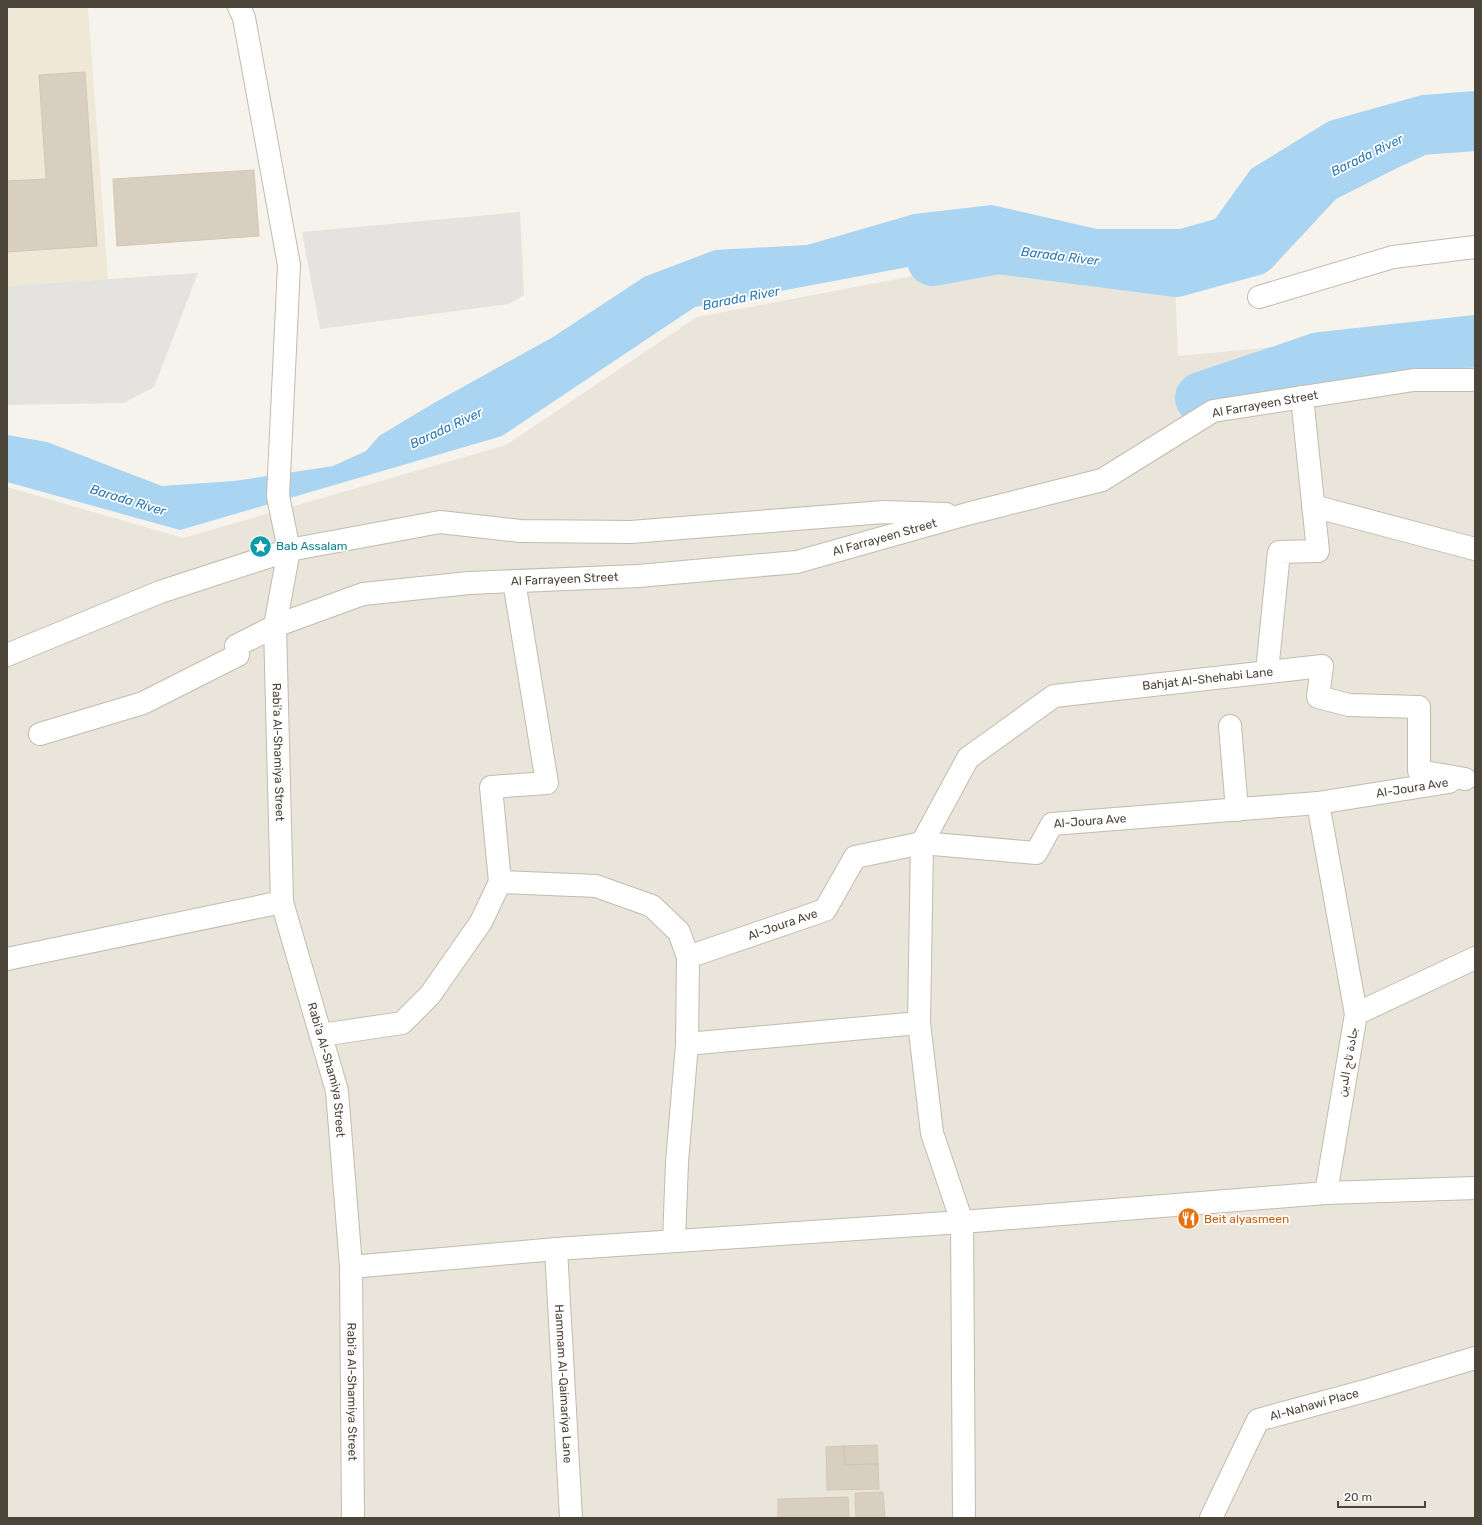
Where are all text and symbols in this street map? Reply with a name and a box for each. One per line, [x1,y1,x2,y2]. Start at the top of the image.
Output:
water label: Barada River [1328,131,1406,179]
water label: Barada River [1020,244,1101,268]
water label: Barada River [701,283,782,313]
street label: Al Farrayeen Street [1211,388,1319,420]
water label: Barada River [407,404,486,451]
water label: Barada River [88,481,169,519]
street label: Al Farrayeen Street [831,516,939,559]
place icon: Bab Assalam [247,533,273,559]
place label: Bab Assalam [276,539,348,553]
street label: Al Farrayeen Street [511,570,619,588]
street label: Bahjat Al-Shehabi Lane [1142,665,1274,693]
street label: Rabi'a Al-Shamiya Street [269,683,287,822]
street label: Al-Joura Ave [1375,775,1450,801]
street label: Al-Joura Ave [1053,811,1127,831]
street label: Al-Joura Ave [746,906,820,943]
street label: Rabi'a Al-Shamiya Street [305,1001,348,1138]
street label: جادة تاج الدين [1335,1026,1363,1098]
restaurant icon: Beit alyasmeen [1175,1206,1201,1232]
place label: Beit alyasmeen [1204,1212,1289,1226]
street label: Hammam Al-Qaimariya Lane [552,1304,575,1464]
street label: Rabi'a Al-Shamiya Street [344,1322,360,1461]
street label: Al-Nahawi Place [1268,1386,1361,1423]
scale bar [1338,1483,1425,1509]
text: 20 m [1344,1490,1372,1504]

